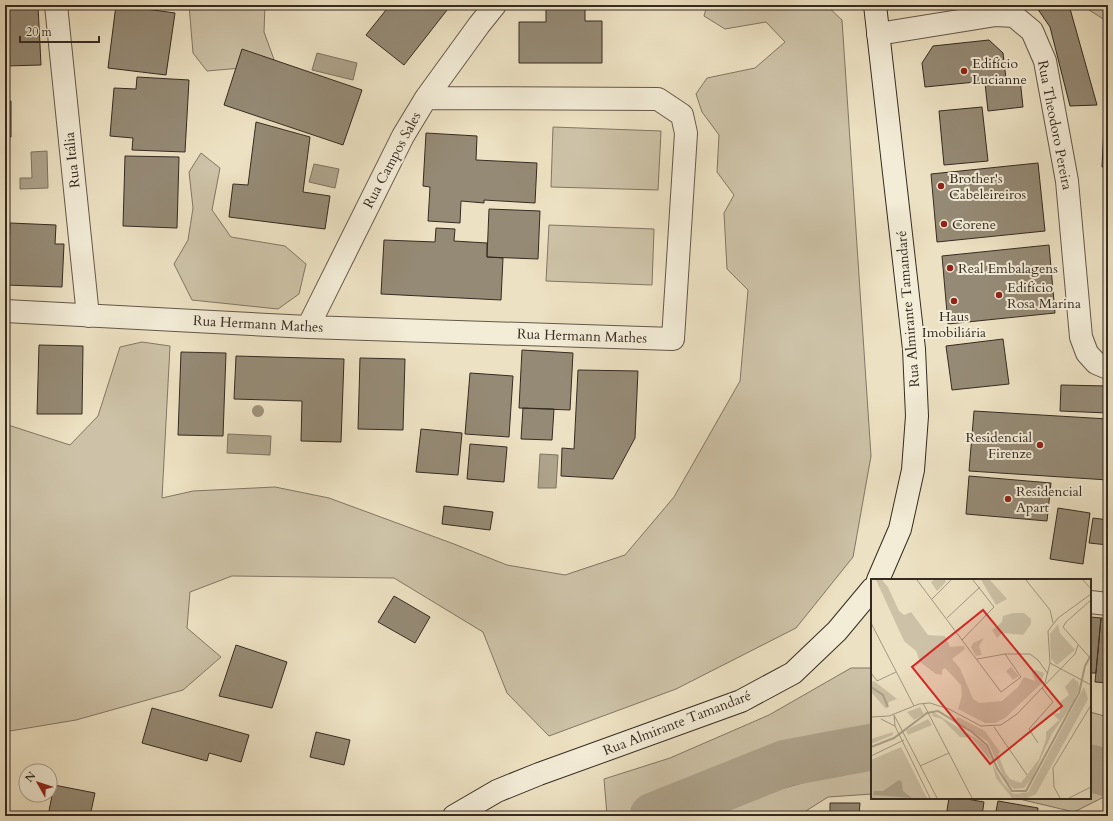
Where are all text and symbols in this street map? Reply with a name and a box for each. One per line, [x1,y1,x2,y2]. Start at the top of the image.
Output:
scale bar [20,18,99,44]
text: 20 m [26,24,53,40]
place label: Edifício Lucianne [972,54,1027,89]
street label: Rua Theodoro Pereira [1033,59,1077,191]
marker: Edifício Lucianne [959,66,969,76]
street label: Rua Campos Sales [359,108,426,212]
street label: Rua Itália [60,131,84,189]
place label: Brother's Cabeleireiros [949,169,1027,204]
marker: Brother's Cabeleireiros [936,181,946,191]
place label: Corene [952,215,996,234]
marker: Corene [939,219,949,229]
street label: Rua Almirante Tamandaré [892,230,924,388]
place label: Real Embalagens [958,259,1058,278]
marker: Real Embalagens [945,263,955,273]
place label: Edifício Rosa Marina [1007,278,1081,313]
marker: Edifício Rosa Marina [994,290,1004,300]
marker: Haus Imobiliária [949,296,959,306]
place label: Haus Imobiliária [922,307,986,342]
street label: Rua Hermann Mathes [192,311,324,337]
street label: Rua Hermann Mathes [517,324,648,348]
place label: Residencial Firenze [966,428,1032,463]
marker: Residencial Firenze [1035,440,1045,450]
place label: Residencial Apart [1016,482,1083,517]
marker: Residencial Apart [1003,494,1013,504]
inset map [871,579,1091,799]
street label: Rua Almirante Tamandaré [600,686,754,760]
north arrow [18,763,58,803]
text: N [22,768,40,785]

